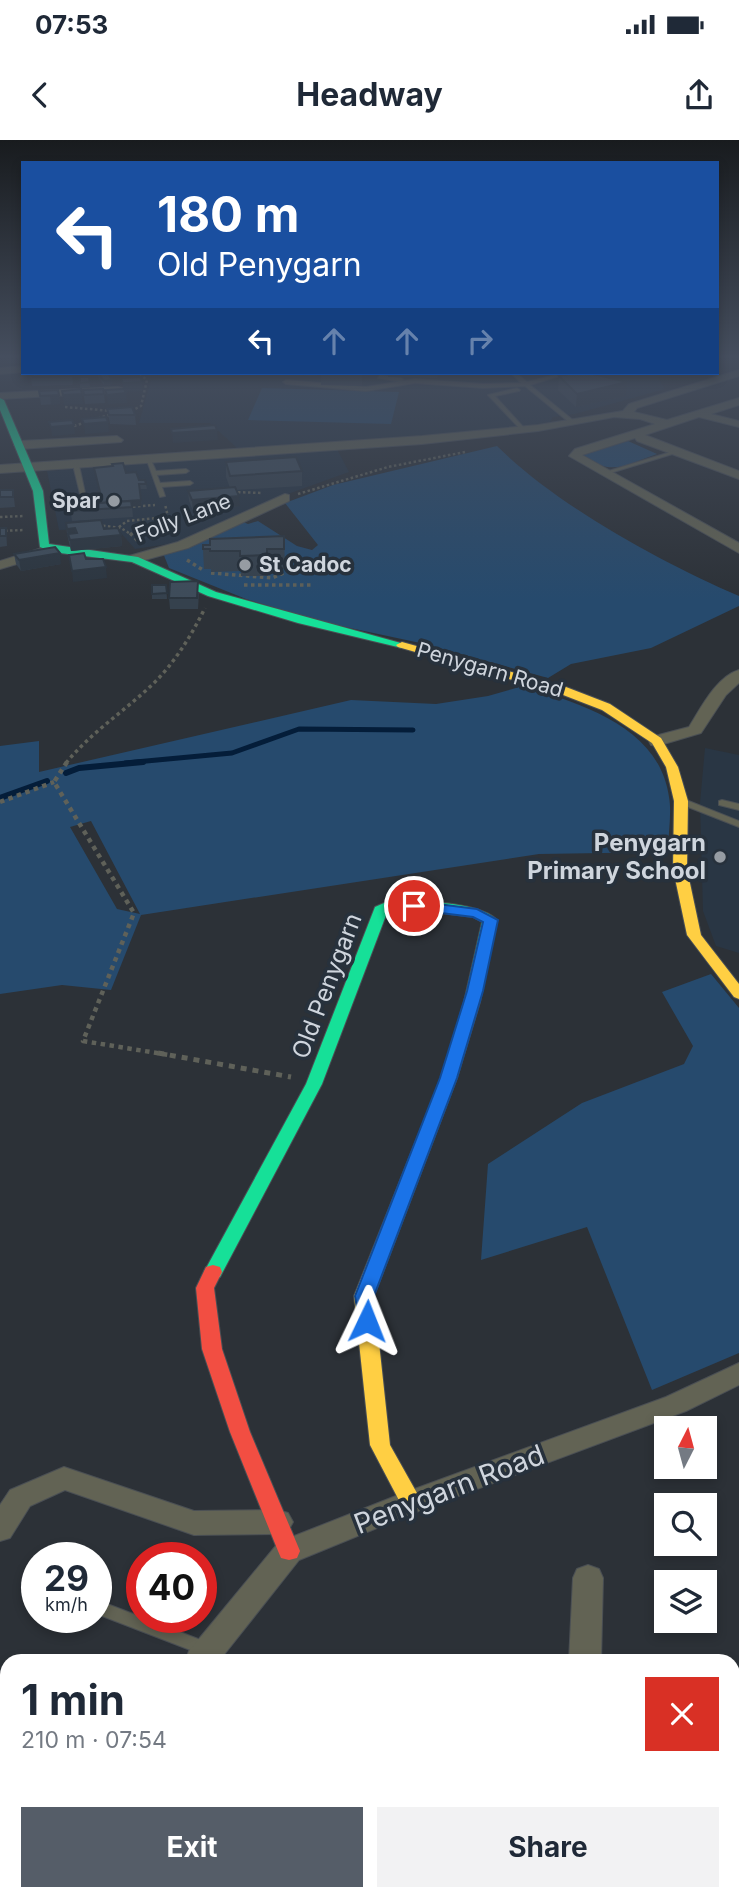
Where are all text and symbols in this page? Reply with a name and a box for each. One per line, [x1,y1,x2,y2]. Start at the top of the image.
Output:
text: 07:53 [35,9,108,40]
text: Headway [296,75,443,114]
icon: back [21,76,59,114]
icon: share [680,76,718,114]
text: 180 m [157,185,299,244]
icon: left [42,189,133,280]
text: Old Penygarn [157,245,362,284]
icon: left [242,322,280,360]
icon: ahead [315,322,353,360]
icon: ahead [388,322,426,360]
icon: right [461,322,499,360]
place label: Spar [52,488,100,513]
street label: Folly Lane [131,488,234,547]
marker: Spar [106,493,122,509]
place label: St Cadoc [259,552,352,577]
marker: St Cadoc [237,557,253,573]
street label: Penygarn Road [414,637,566,702]
place label: Penygarn Primary School [527,828,706,885]
marker: Penygarn Primary School [712,849,728,865]
pin [384,876,444,936]
icon: arrive [395,887,433,925]
street label: Old Penygarn [286,909,368,1063]
position arrow [330,1284,404,1358]
north arrow [654,1416,718,1479]
map controls [654,1416,717,1633]
street label: Penygarn Road [349,1437,549,1541]
button: search [654,1493,717,1556]
speed limit sign: 40 [126,1542,217,1633]
text: 29 [44,1557,89,1599]
button: layers [654,1570,717,1633]
text: km/h [45,1594,88,1615]
text: 1 min [21,1674,125,1725]
button: close [645,1677,719,1751]
text: 210 m · 07:54 [21,1726,167,1754]
button: Exit [21,1807,363,1887]
button: Share [377,1807,719,1887]

